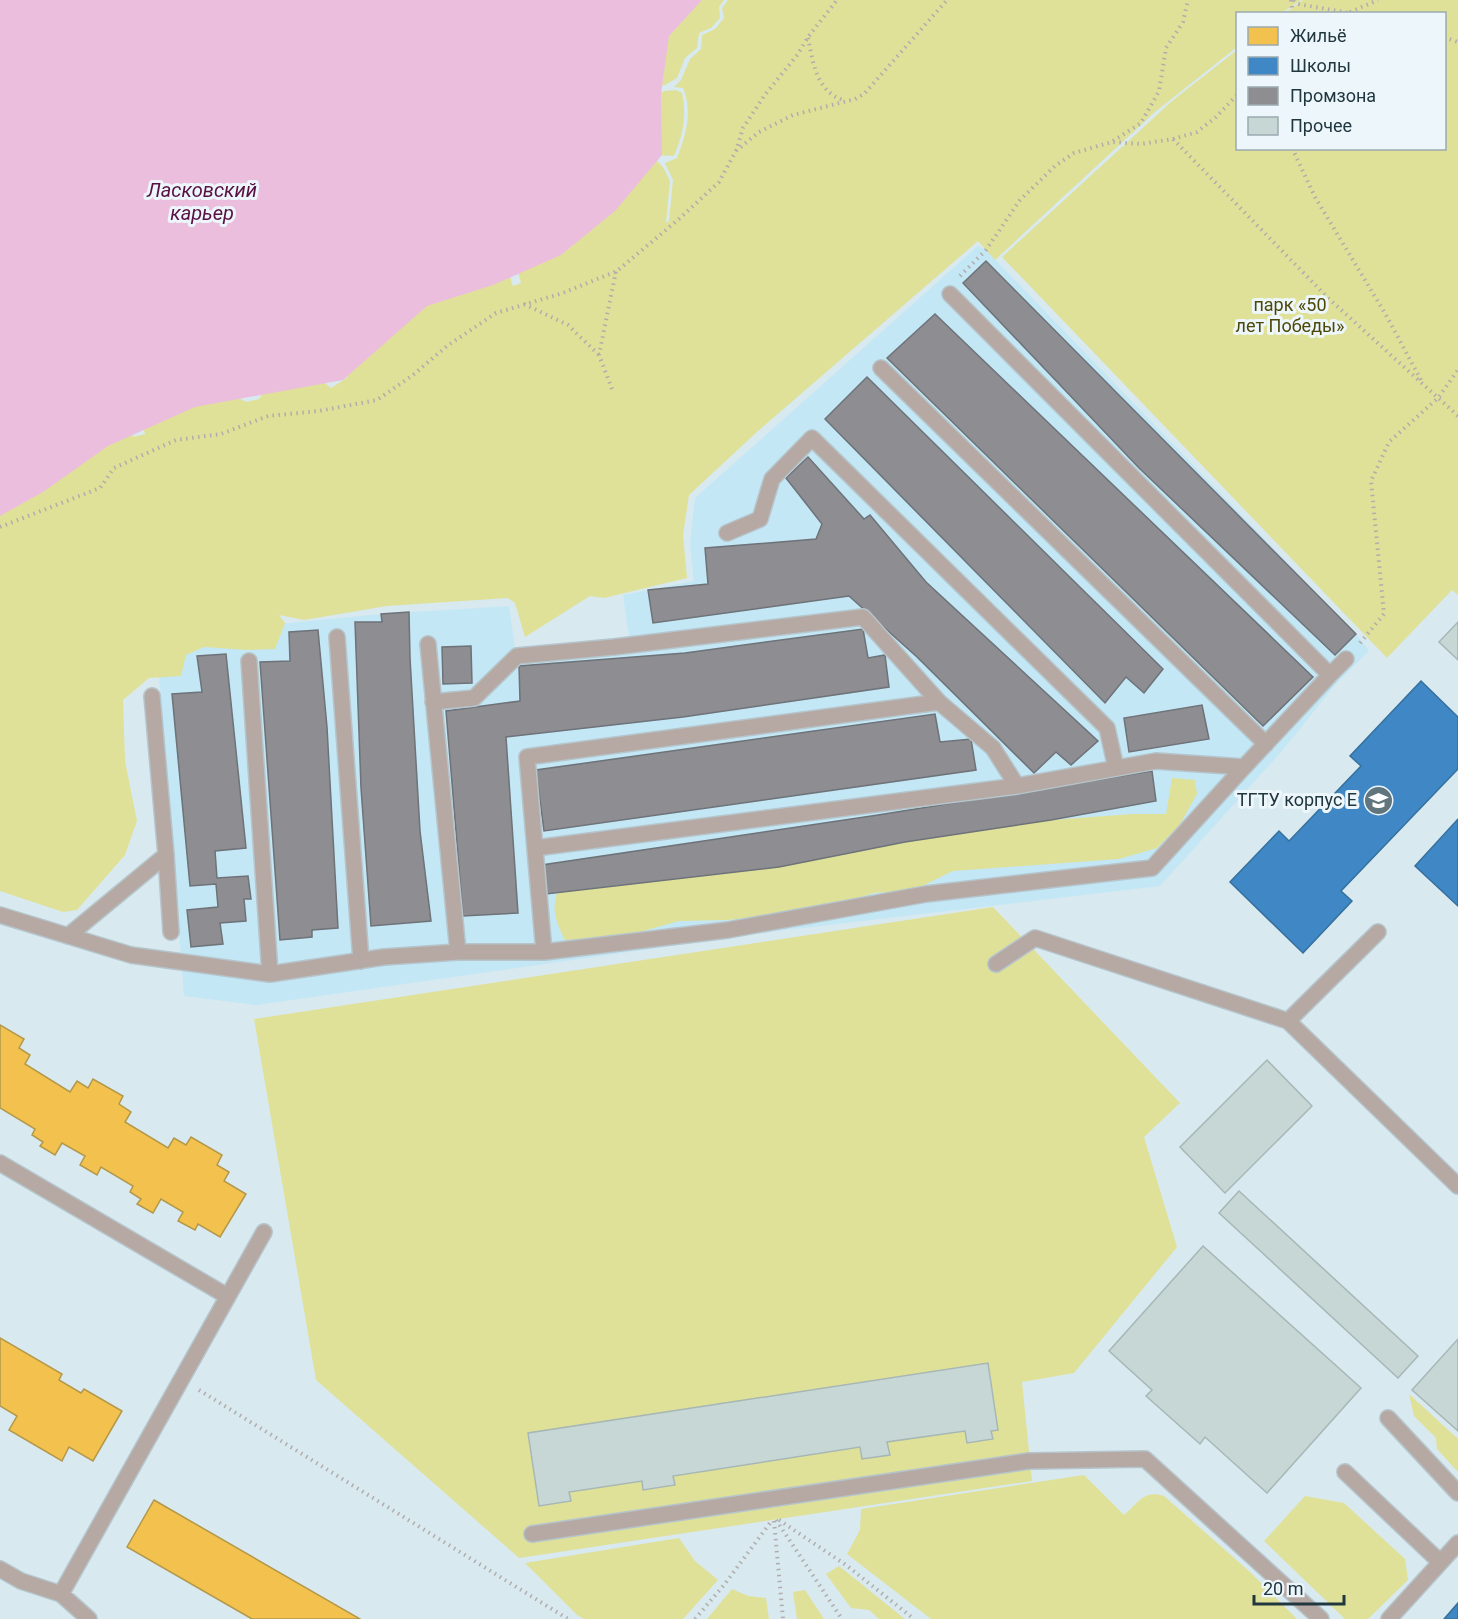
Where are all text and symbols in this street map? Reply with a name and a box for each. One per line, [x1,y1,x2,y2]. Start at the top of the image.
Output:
legend [1236,12,1446,150]
text: Жильё [1290,25,1346,46]
text: Школы [1290,55,1351,76]
text: Промзона [1290,85,1376,106]
text: Прочее [1290,115,1352,136]
water label: Ласковский карьер [146,178,257,225]
park label: парк «50 лет Победы» [1236,294,1344,336]
school or university icon: ТГТУ корпус Е [1362,784,1394,816]
place label: ТГТУ корпус Е [1237,789,1357,810]
scale bar [1254,1568,1344,1606]
text: 20 m [1263,1578,1303,1599]

